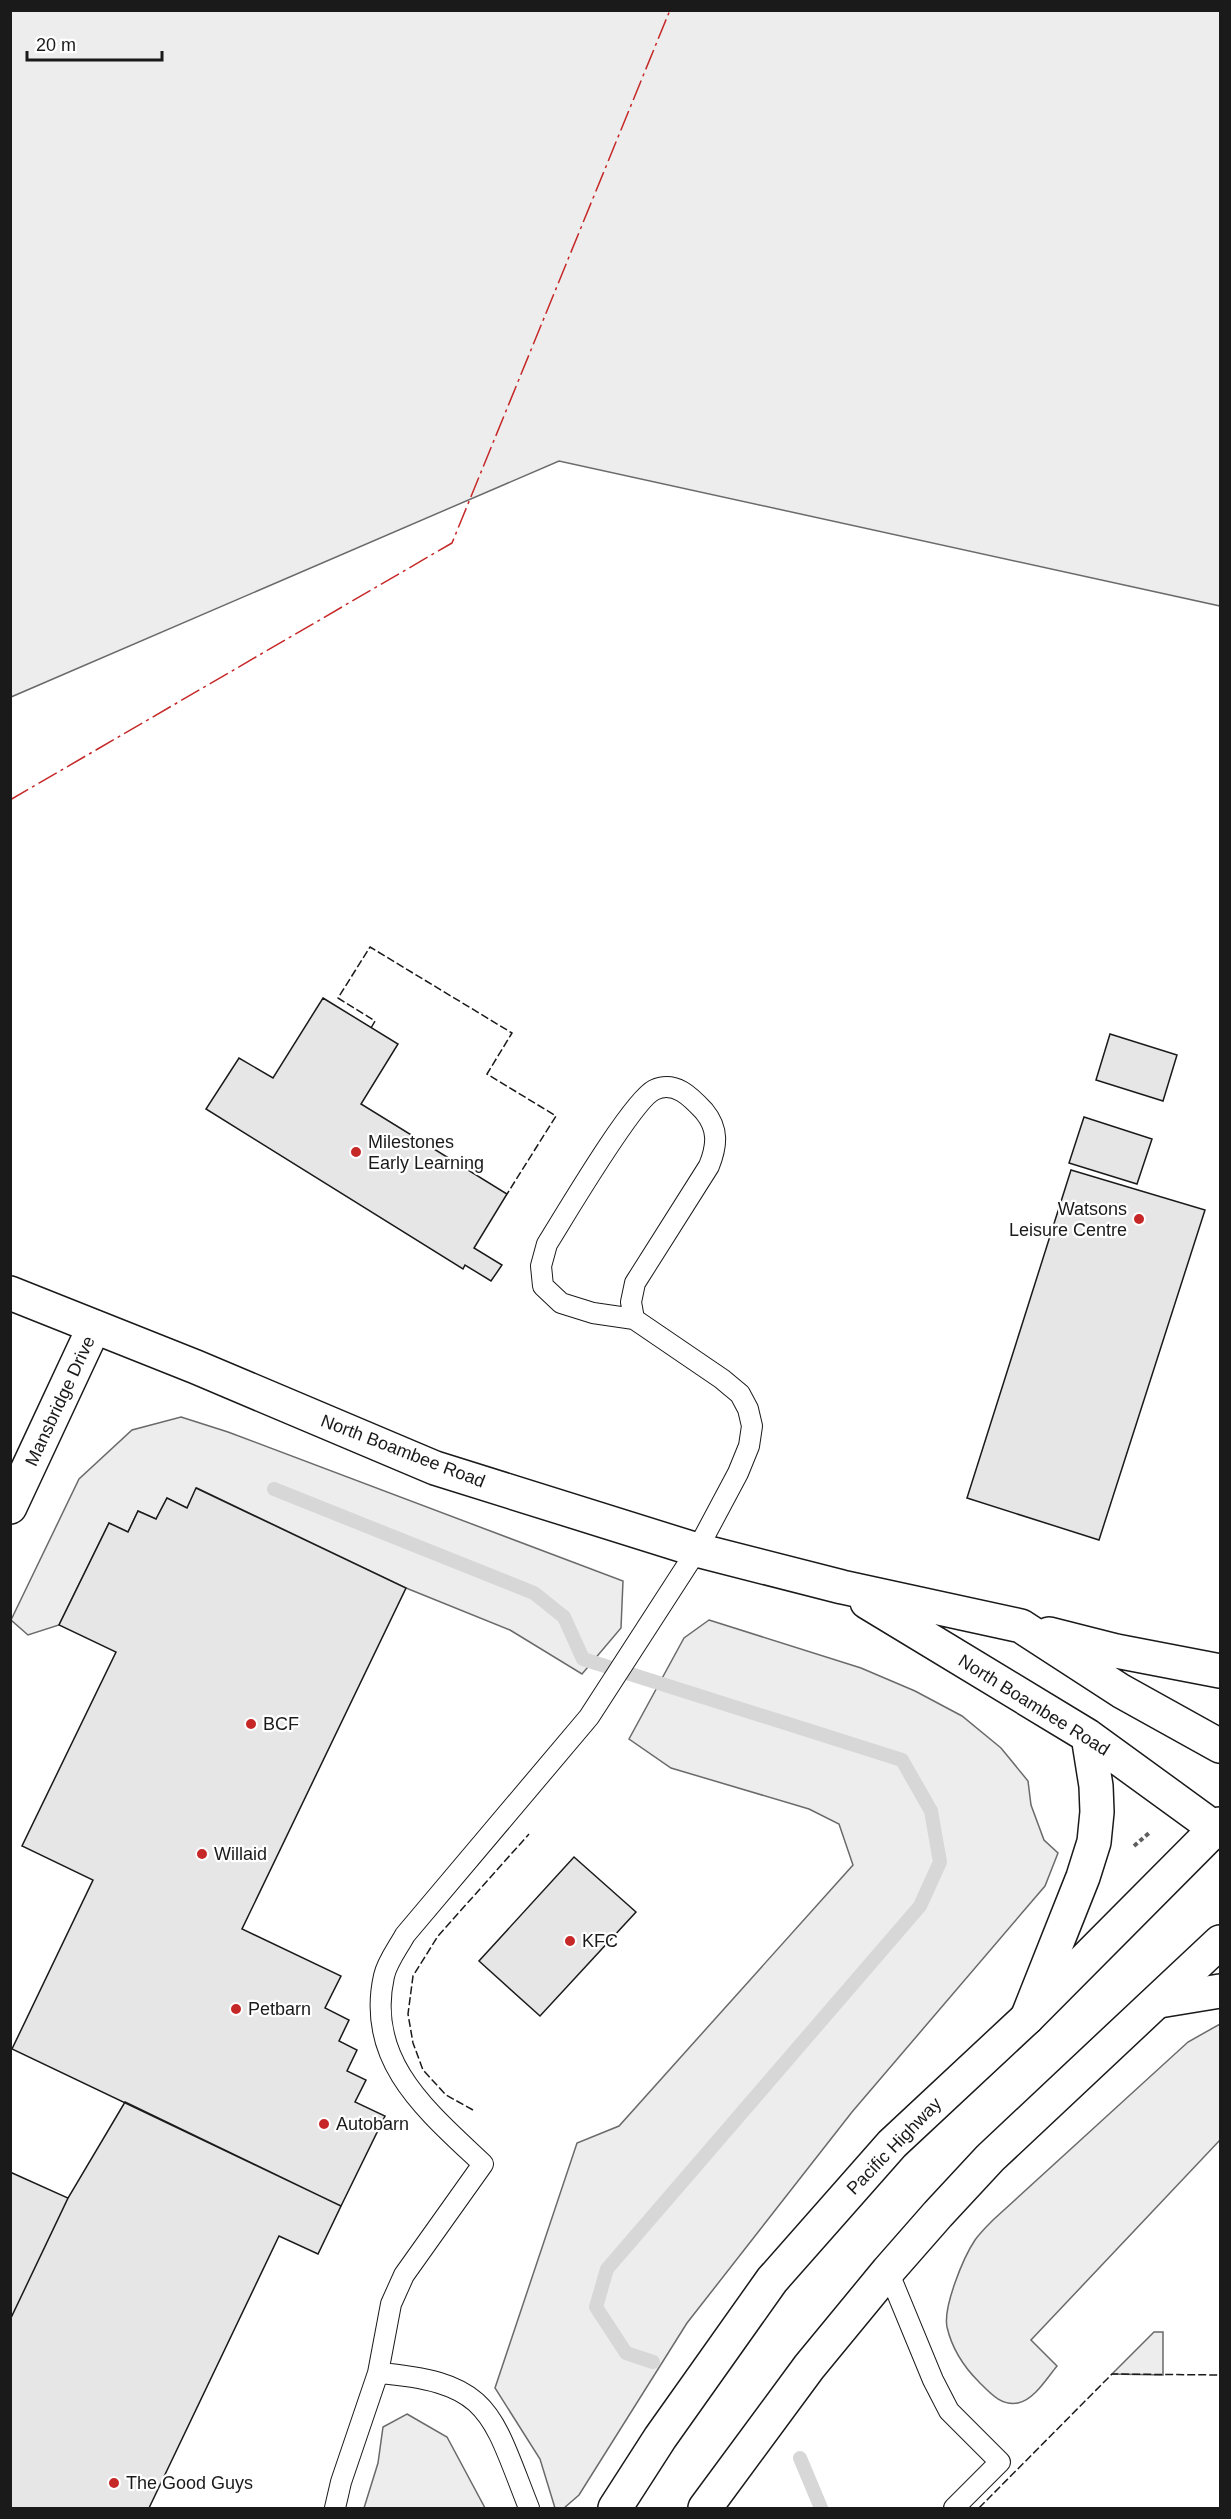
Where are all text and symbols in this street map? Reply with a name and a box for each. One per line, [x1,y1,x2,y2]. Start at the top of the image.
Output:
scale bar [27,24,162,62]
text: 20 m [36,35,76,55]
place label: Milestones Early Learning [368,1132,484,1173]
marker: Milestones Early Learning [349,1145,363,1159]
place label: Watsons Leisure Centre [1009,1199,1127,1240]
marker: Watsons Leisure Centre [1132,1212,1146,1226]
street label: Mansbridge Drive [21,1333,99,1469]
street label: North Boambee Road [318,1410,488,1492]
street label: North Boambee Road [955,1650,1113,1760]
place label: BCF [263,1714,299,1734]
marker: BCF [244,1717,258,1731]
place label: Willaid [214,1844,267,1864]
marker: Willaid [195,1847,209,1861]
place label: KFC [582,1931,618,1951]
marker: KFC [563,1934,577,1948]
place label: Petbarn [248,1999,311,2019]
marker: Petbarn [229,2002,243,2016]
street label: Pacific Highway [843,2093,945,2199]
place label: Autobarn [336,2114,409,2134]
marker: Autobarn [317,2117,331,2131]
place label: The Good Guys [126,2473,253,2493]
marker: The Good Guys [107,2476,121,2490]

